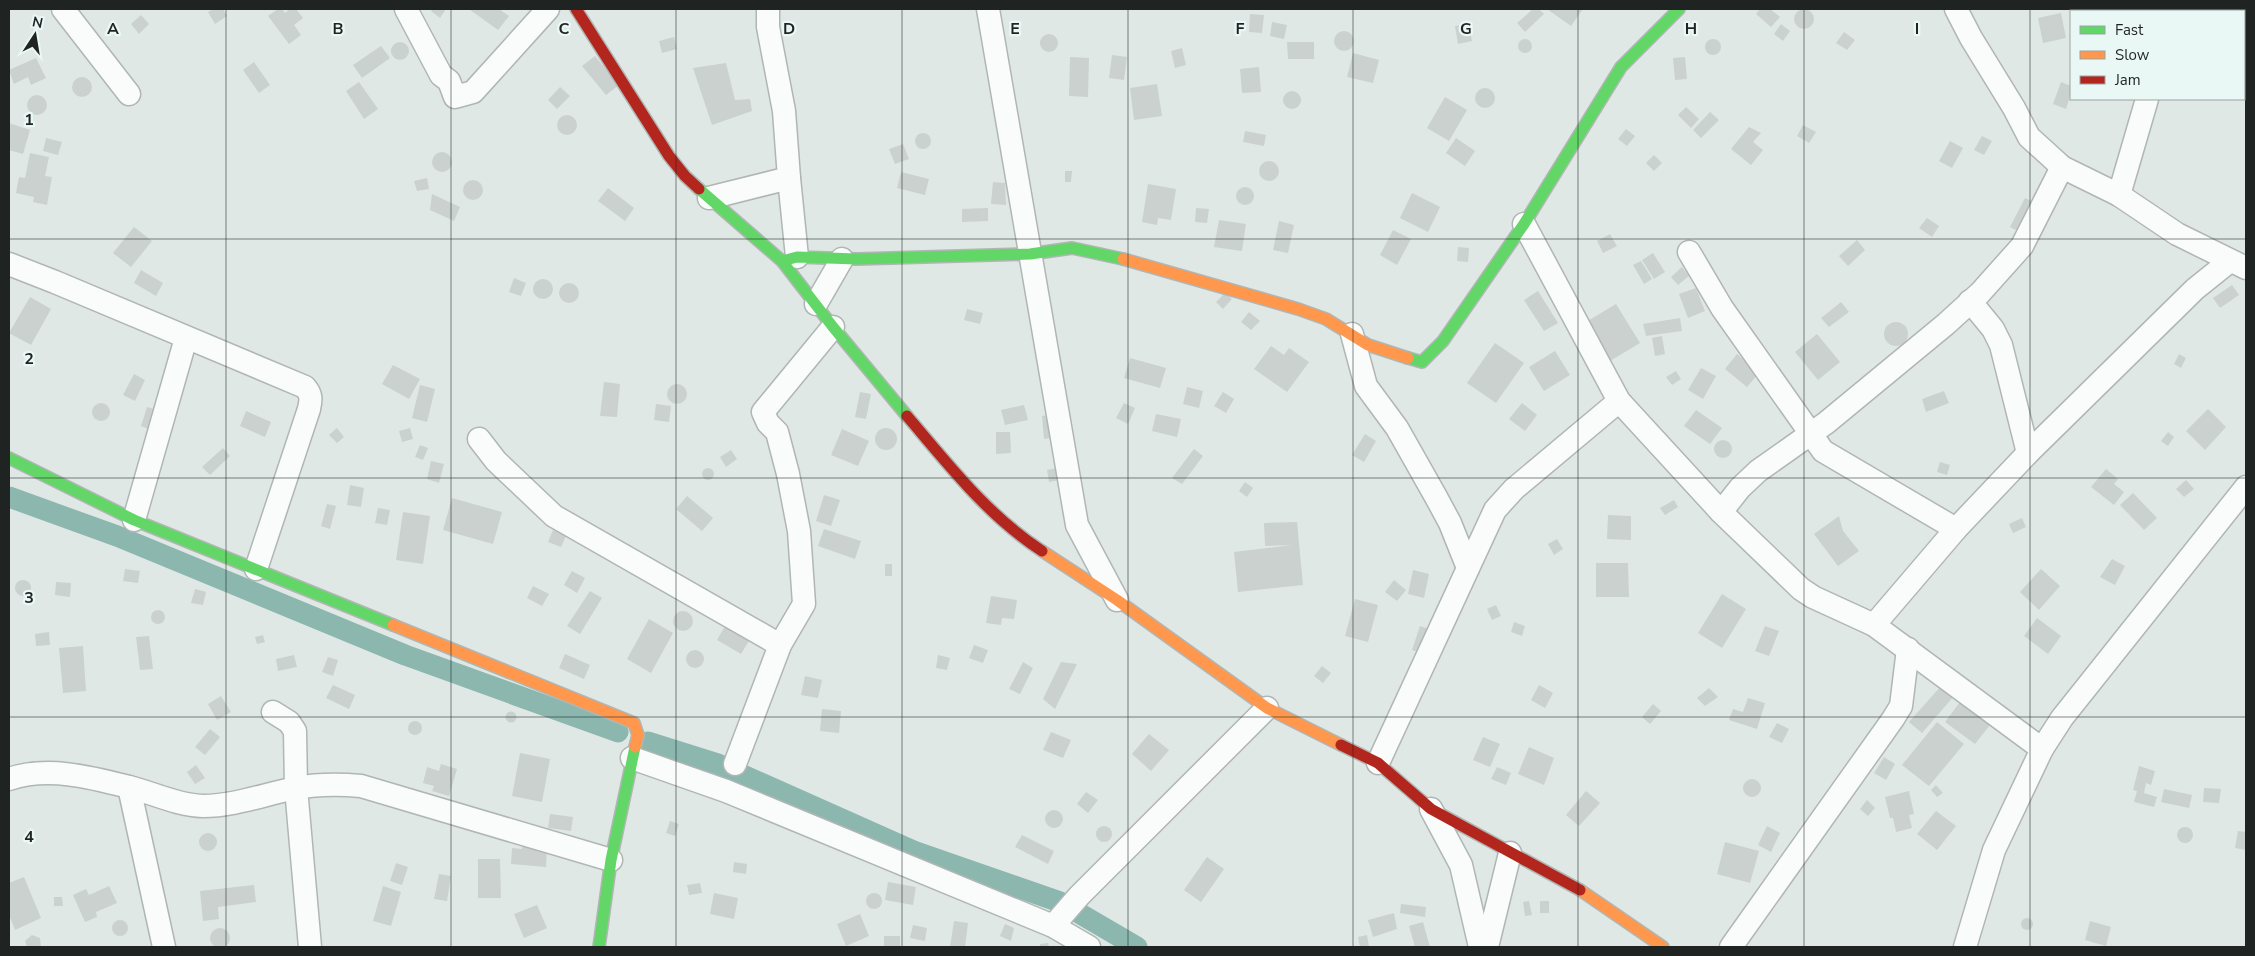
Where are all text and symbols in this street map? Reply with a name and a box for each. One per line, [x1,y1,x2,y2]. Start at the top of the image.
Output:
north arrow [10,10,60,60]
legend [2070,10,2245,100]
text: N [30,12,45,33]
text: A [107,18,119,40]
text: B [332,18,344,40]
text: C [559,18,570,40]
text: D [783,18,795,40]
text: E [1010,18,1020,40]
text: F [1236,18,1245,40]
text: G [1460,18,1472,40]
text: H [1685,18,1697,40]
text: I [1915,18,1919,40]
text: Fast [2115,20,2144,40]
text: Slow [2115,45,2150,65]
text: Jam [2114,70,2141,90]
text: 1 [24,109,34,131]
text: 2 [24,348,34,370]
text: 3 [24,587,34,609]
text: 4 [24,826,34,848]

